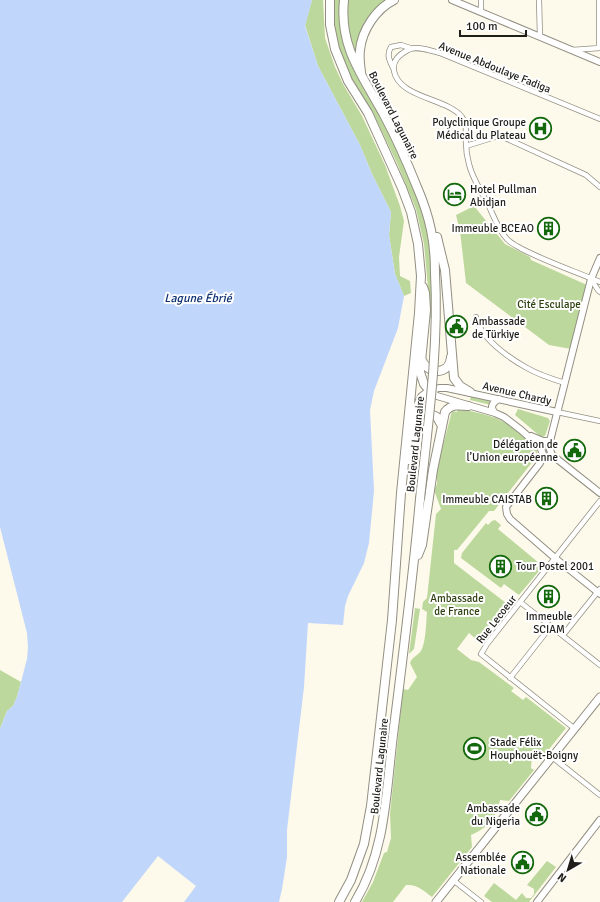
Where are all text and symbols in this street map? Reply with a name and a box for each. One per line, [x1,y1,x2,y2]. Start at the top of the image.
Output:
scale bar [460,12,526,38]
text: 100 m [466,19,498,34]
street label: Avenue Abdoulaye Fadiga [437,39,553,96]
street label: Boulevard Lagunaire [366,69,421,161]
hospital icon: Polyclinique Groupe Médical du Plateau [528,115,554,141]
place label: Polyclinique Groupe Médical du Plateau [432,116,526,142]
hotel icon: Hotel Pullman Abidjan [442,182,468,208]
place label: Hotel Pullman Abidjan [470,183,537,209]
building icon: Immeuble BCEAO [536,215,562,241]
place label: Immeuble BCEAO [452,222,534,235]
water label: Lagune Ébrié [164,291,233,306]
park label: Cité Esculape [517,298,581,311]
public building icon: Ambassade de Türkiye [444,314,470,340]
place label: Ambassade de Türkiye [472,315,525,341]
street label: Avenue Chardy [481,379,553,408]
street label: Boulevard Lagunaire [404,395,427,493]
public building icon: Délégation de l’Union européenne [561,437,587,463]
place label: Délégation de l’Union européenne [466,438,558,464]
building icon: Immeuble CAISTAB [534,486,560,512]
place label: Immeuble CAISTAB [442,493,532,506]
building icon: Tour Postel 2001 [488,553,514,579]
place label: Tour Postel 2001 [516,560,594,573]
building icon: Immeuble SCIAM [536,583,562,609]
park label: Ambassade de France [430,592,484,618]
street label: Rue Lecoeur [474,593,519,646]
place label: Immeuble SCIAM [526,610,572,636]
street label: Boulevard Lagunaire [368,717,391,815]
sports icon: Stade Félix Houphouët-Boigny [461,735,487,761]
place label: Stade Félix Houphouët-Boigny [490,736,579,762]
public building icon: Ambassade du Nigeria [523,801,549,827]
place label: Ambassade du Nigeria [467,802,520,828]
public building icon: Assemblée Nationale [509,850,535,876]
north arrow [548,850,588,890]
place label: Assemblée Nationale [455,851,506,877]
text: N [555,870,569,885]

